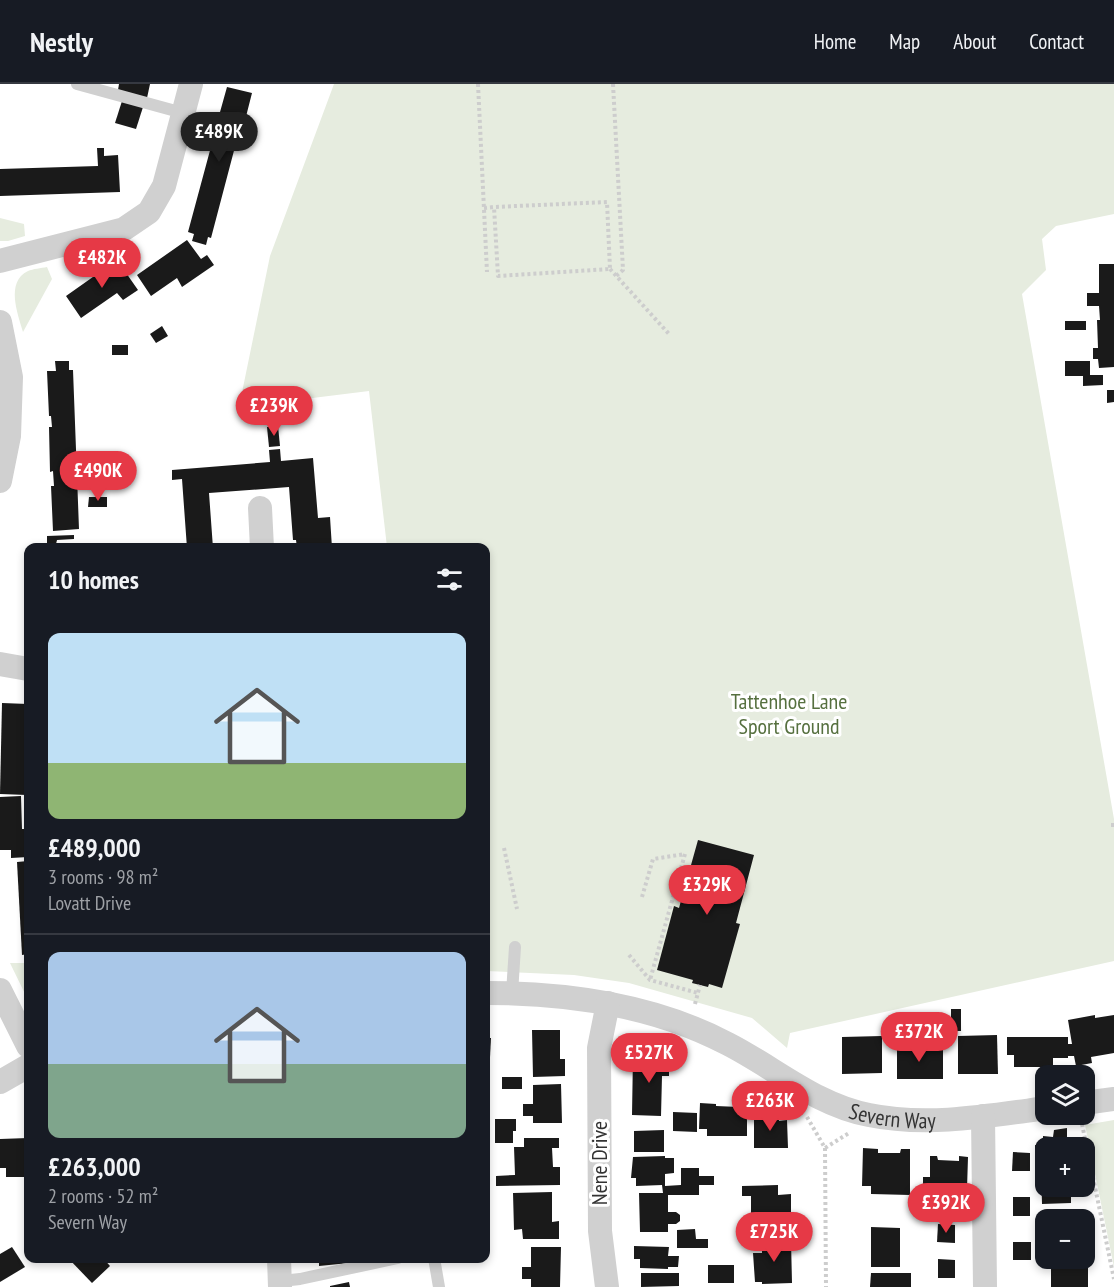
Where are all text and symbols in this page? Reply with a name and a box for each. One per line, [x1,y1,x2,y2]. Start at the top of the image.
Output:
text: Nestly [30,23,93,60]
text: Home [814,28,856,55]
text: Map [889,28,920,55]
text: About [953,28,996,55]
text: Contact [1029,28,1084,55]
pin: £489K [177,112,261,163]
text: £489K [195,118,243,144]
pin: £482K [60,238,144,289]
text: £482K [78,244,126,270]
pin: £239K [232,386,316,437]
text: £239K [250,392,298,418]
pin: £490K [56,451,140,502]
text: £490K [74,457,122,483]
text: 10 homes [48,563,139,596]
icon: filters [433,563,466,596]
icon: home [203,672,311,780]
park label: Tattenhoe Lane Sport Ground [731,687,847,740]
text: £489,000 [48,831,141,864]
text: 3 rooms · 98 m² [48,864,158,890]
pin: £329K [665,865,749,916]
text: £329K [683,871,731,897]
text: Lovatt Drive [48,890,131,916]
icon: home [203,991,311,1099]
pin: £372K [877,1012,961,1063]
text: £372K [895,1018,943,1044]
pin: £527K [607,1033,691,1084]
text: £527K [625,1039,673,1065]
map controls [1035,1065,1095,1269]
button: layers [1035,1065,1095,1125]
pin: £263K [728,1081,812,1132]
text: £263K [746,1087,794,1113]
street label: Severn Way [846,1097,937,1134]
street label: Nene Drive [585,1121,613,1205]
button: + [1035,1137,1095,1197]
text: £263,000 [48,1150,141,1183]
text: 2 rooms · 52 m² [48,1183,158,1209]
pin: £392K [904,1183,988,1234]
text: £392K [922,1189,970,1215]
text: Severn Way [48,1209,127,1235]
button: − [1035,1209,1095,1269]
pin: £725K [732,1212,816,1263]
text: £725K [750,1218,798,1244]

